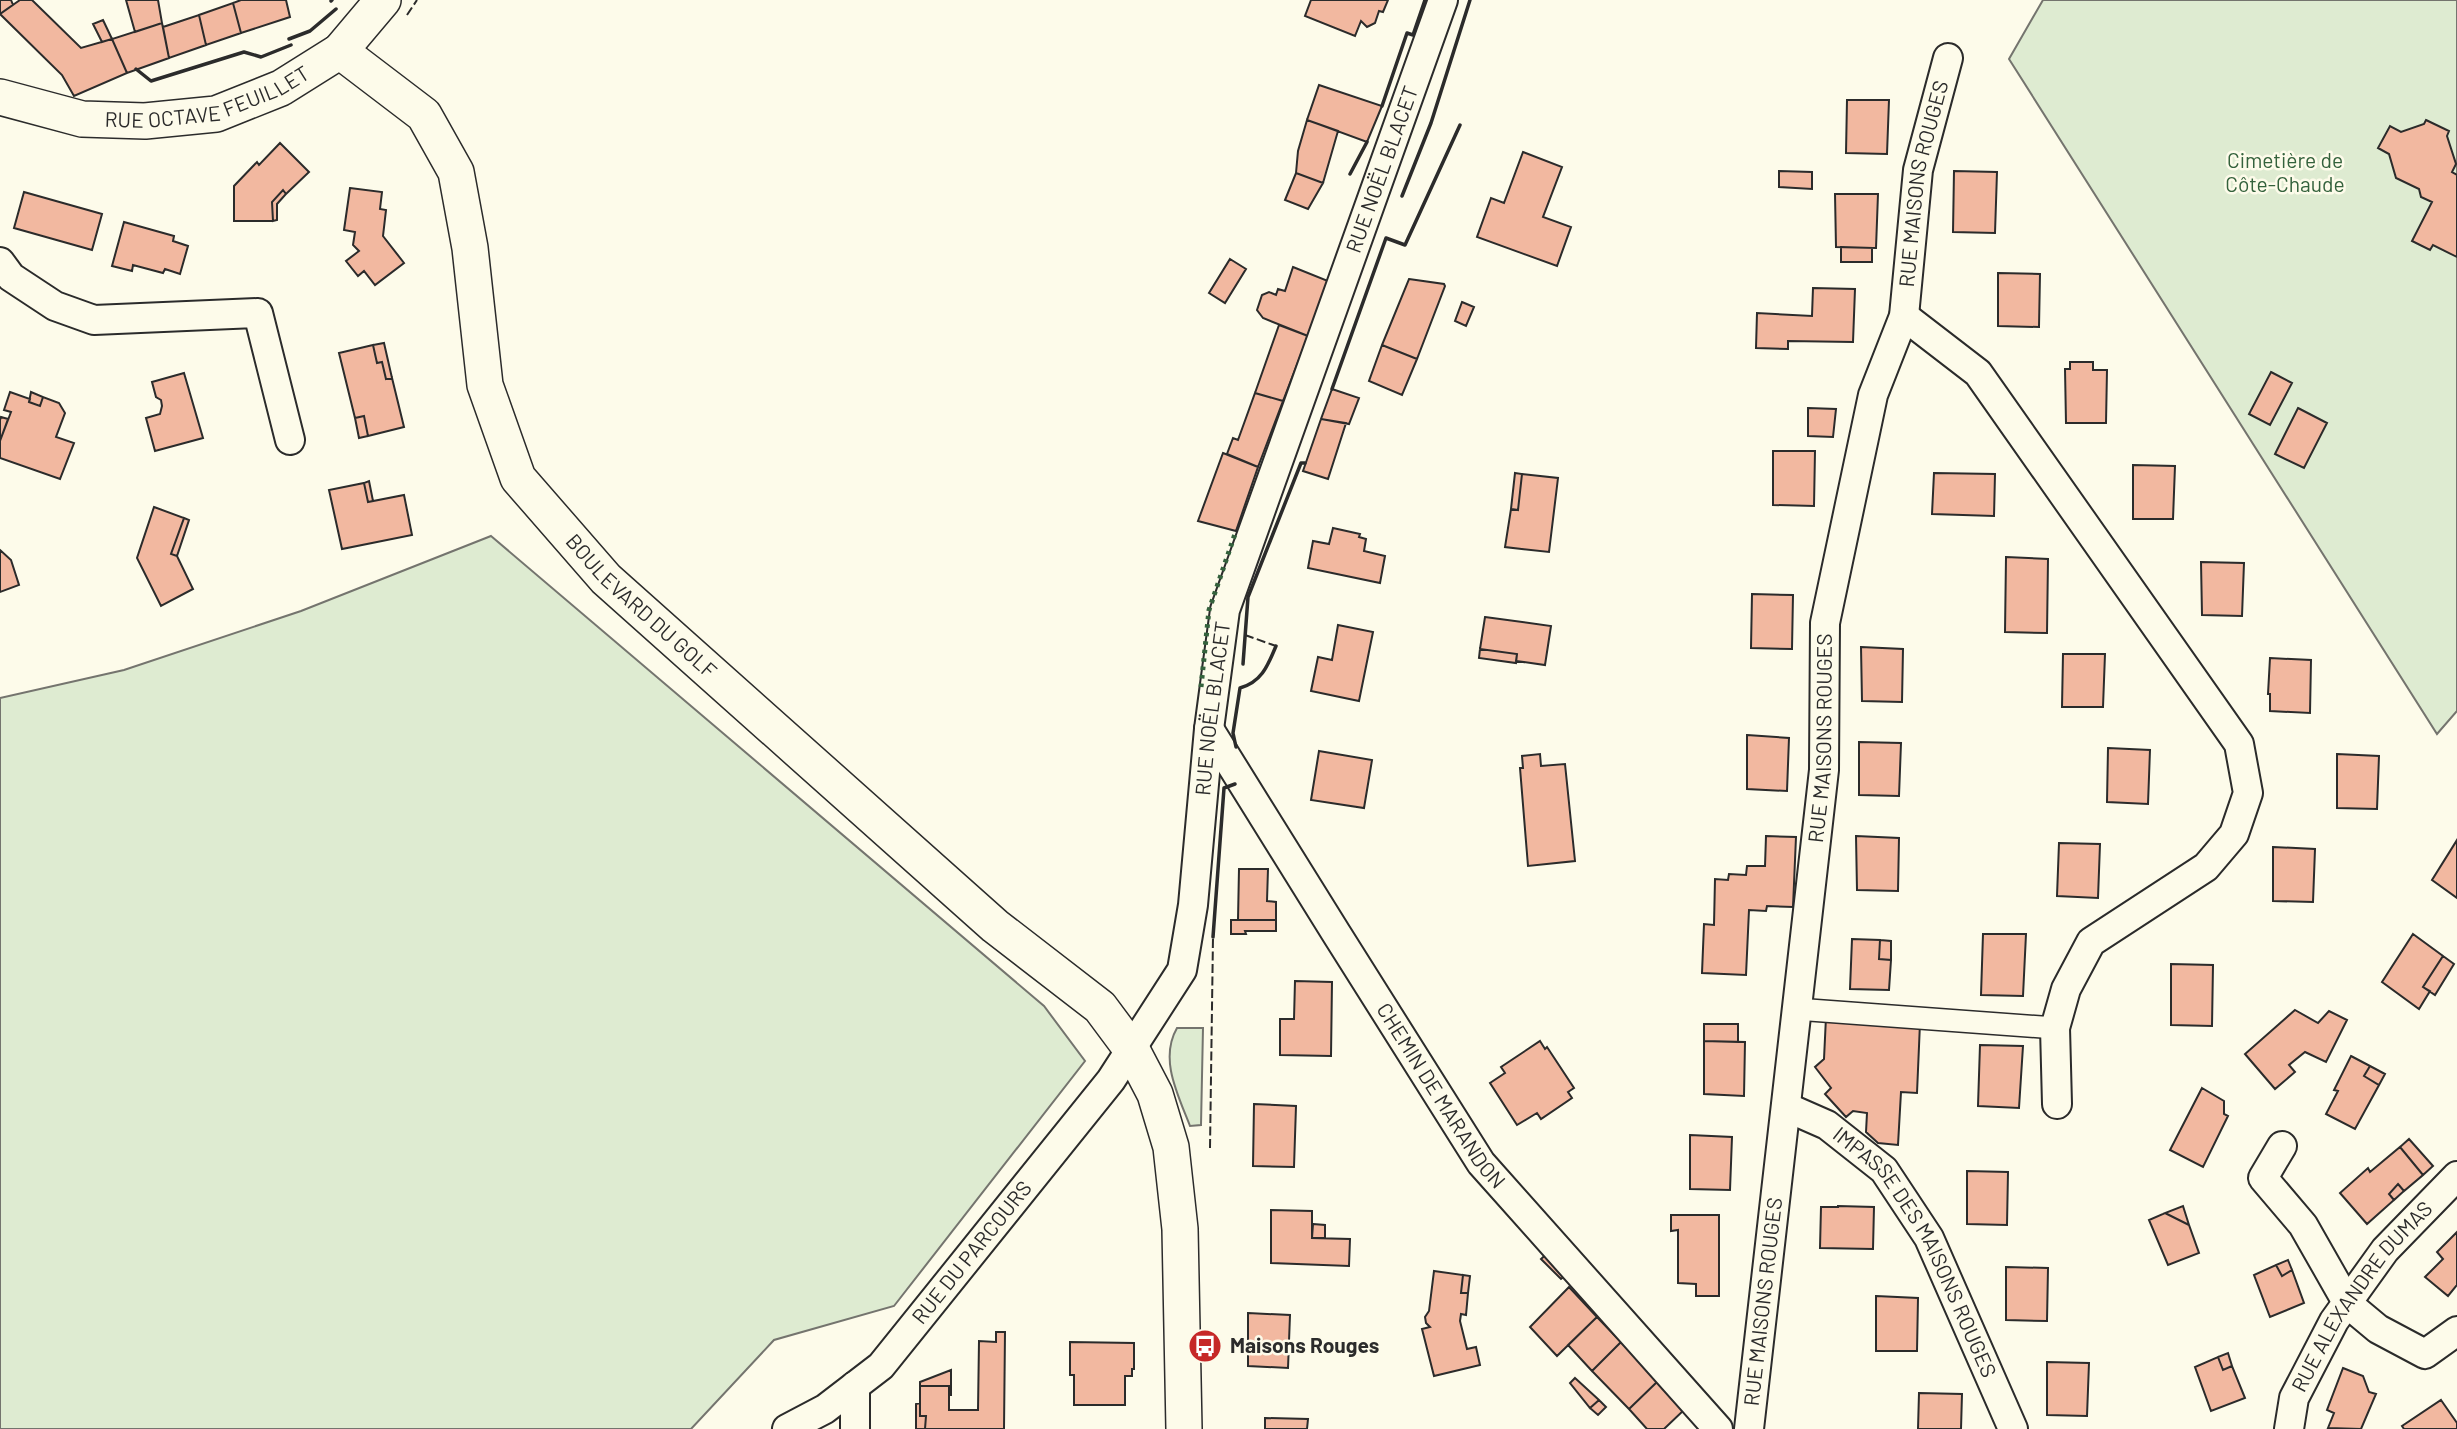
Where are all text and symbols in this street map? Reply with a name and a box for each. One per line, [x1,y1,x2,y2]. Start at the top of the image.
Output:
street label: RUE OCTAVE FEUILLET [104,60,313,132]
street label: RUE MAISONS ROUGES [1893,77,1952,288]
street label: RUE NOËL BLACET [1340,82,1422,256]
park label: Cimetière de Côte-Chaude [2225,147,2345,196]
street label: BOULEVARD DU GOLF [562,528,723,683]
street label: RUE NOËL BLACET [1189,619,1234,797]
street label: RUE MAISONS ROUGES [1802,633,1836,844]
street label: CHEMIN DE MARANDON [1372,998,1511,1193]
street label: IMPASSE DES MAISONS ROUGES [1829,1121,2003,1381]
street label: RUE DU PARCOURS [906,1175,1036,1328]
street label: RUE ALEXANDRE DUMAS [2285,1195,2437,1396]
street label: RUE MAISONS ROUGES [1738,1196,1786,1407]
bus stop icon: Maisons Rouges [1186,1327,1224,1365]
place label: Maisons Rouges [1230,1332,1379,1357]

